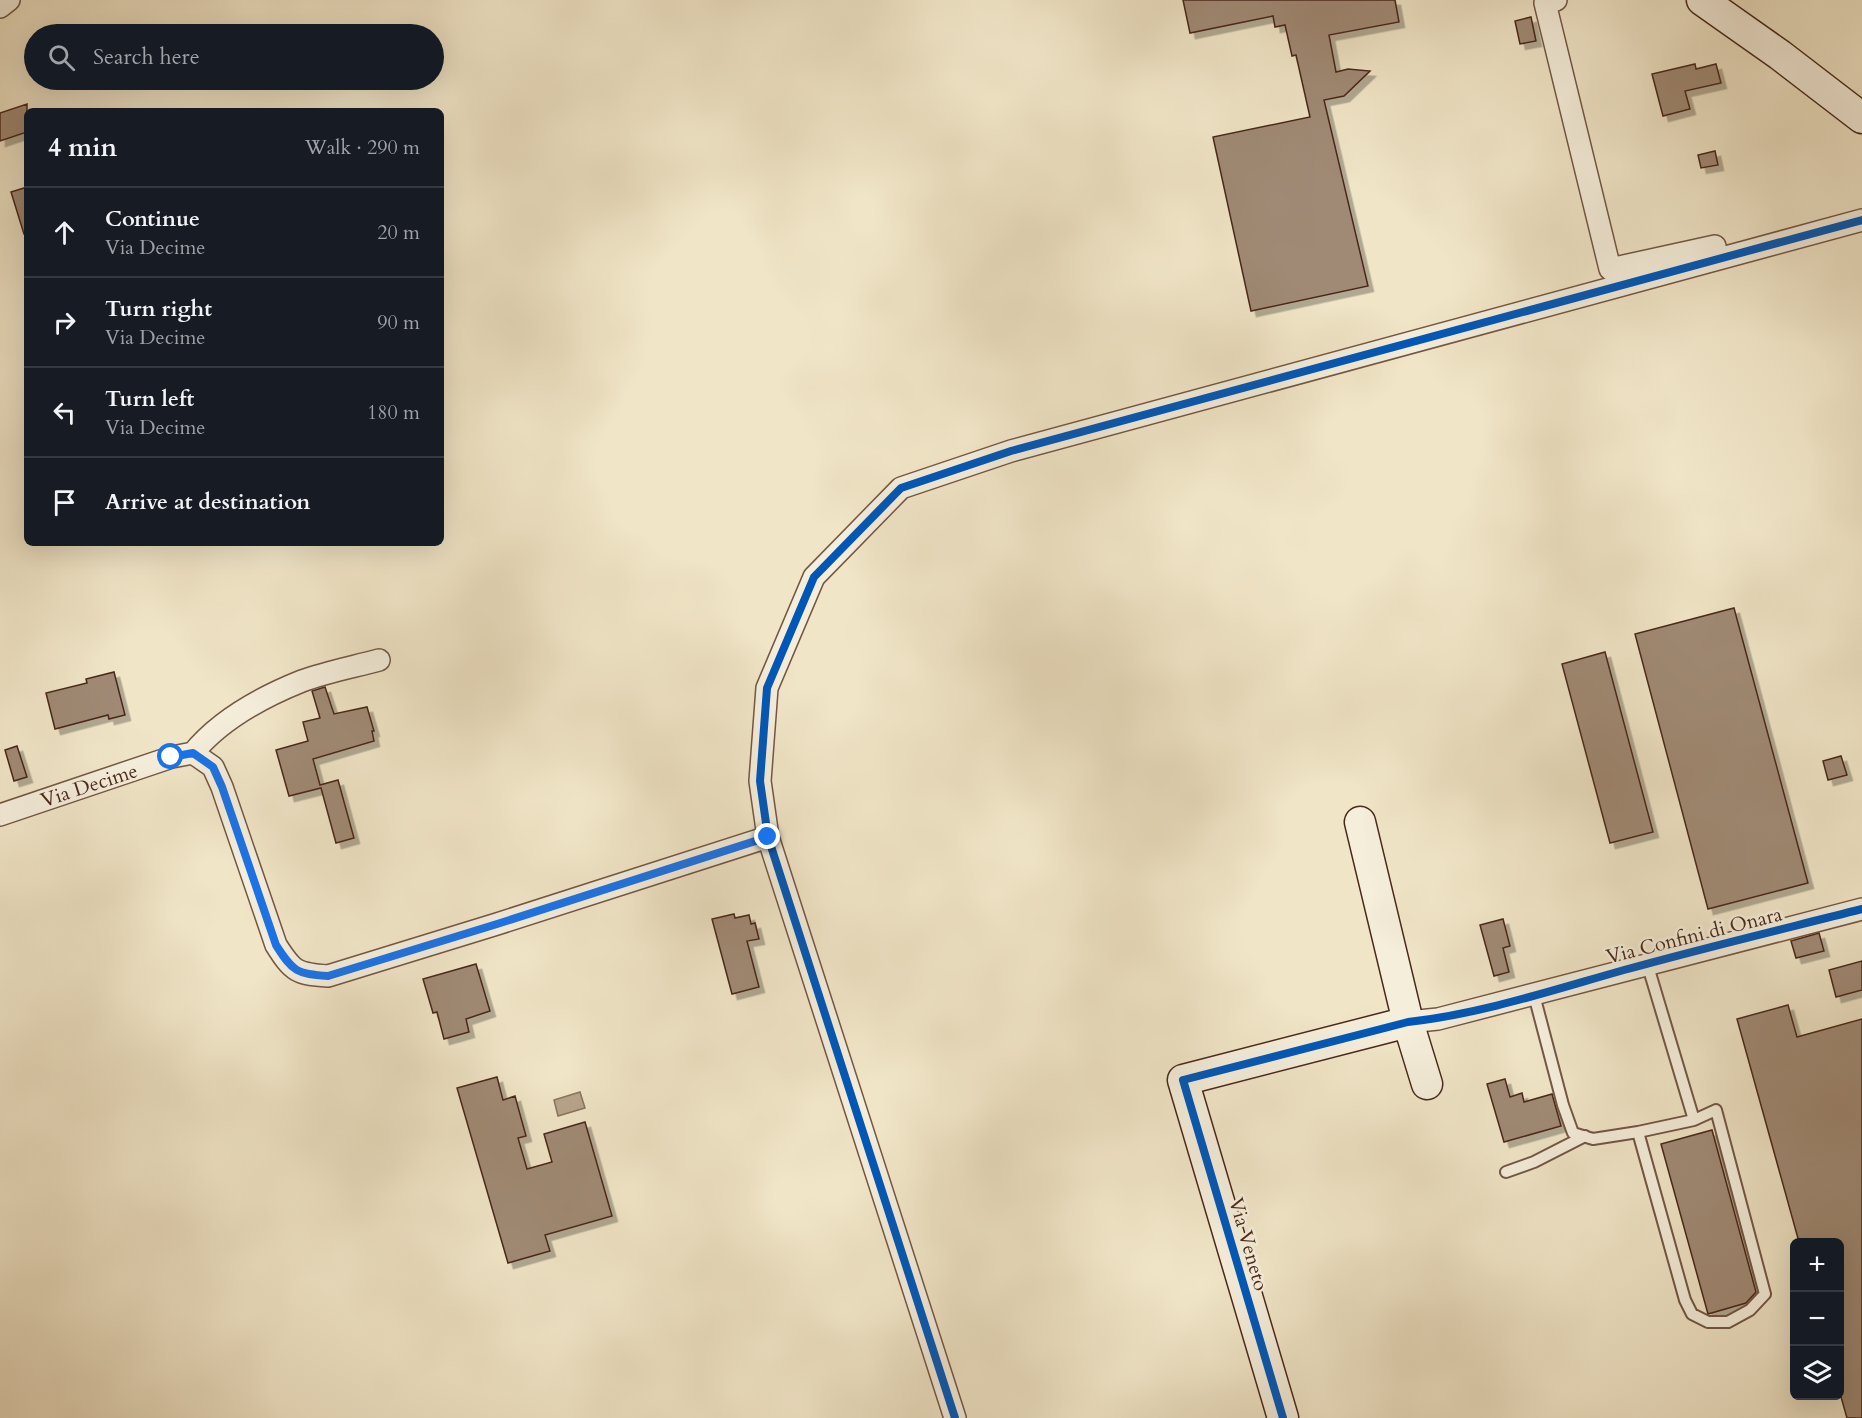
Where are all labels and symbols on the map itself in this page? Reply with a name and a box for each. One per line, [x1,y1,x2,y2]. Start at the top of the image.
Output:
route start [157,743,183,769]
street label: Via Decime [37,757,141,814]
route end [754,823,780,849]
street label: Via Confini di Onara [1603,900,1785,970]
street label: Via Veneto [1222,1194,1275,1294]

